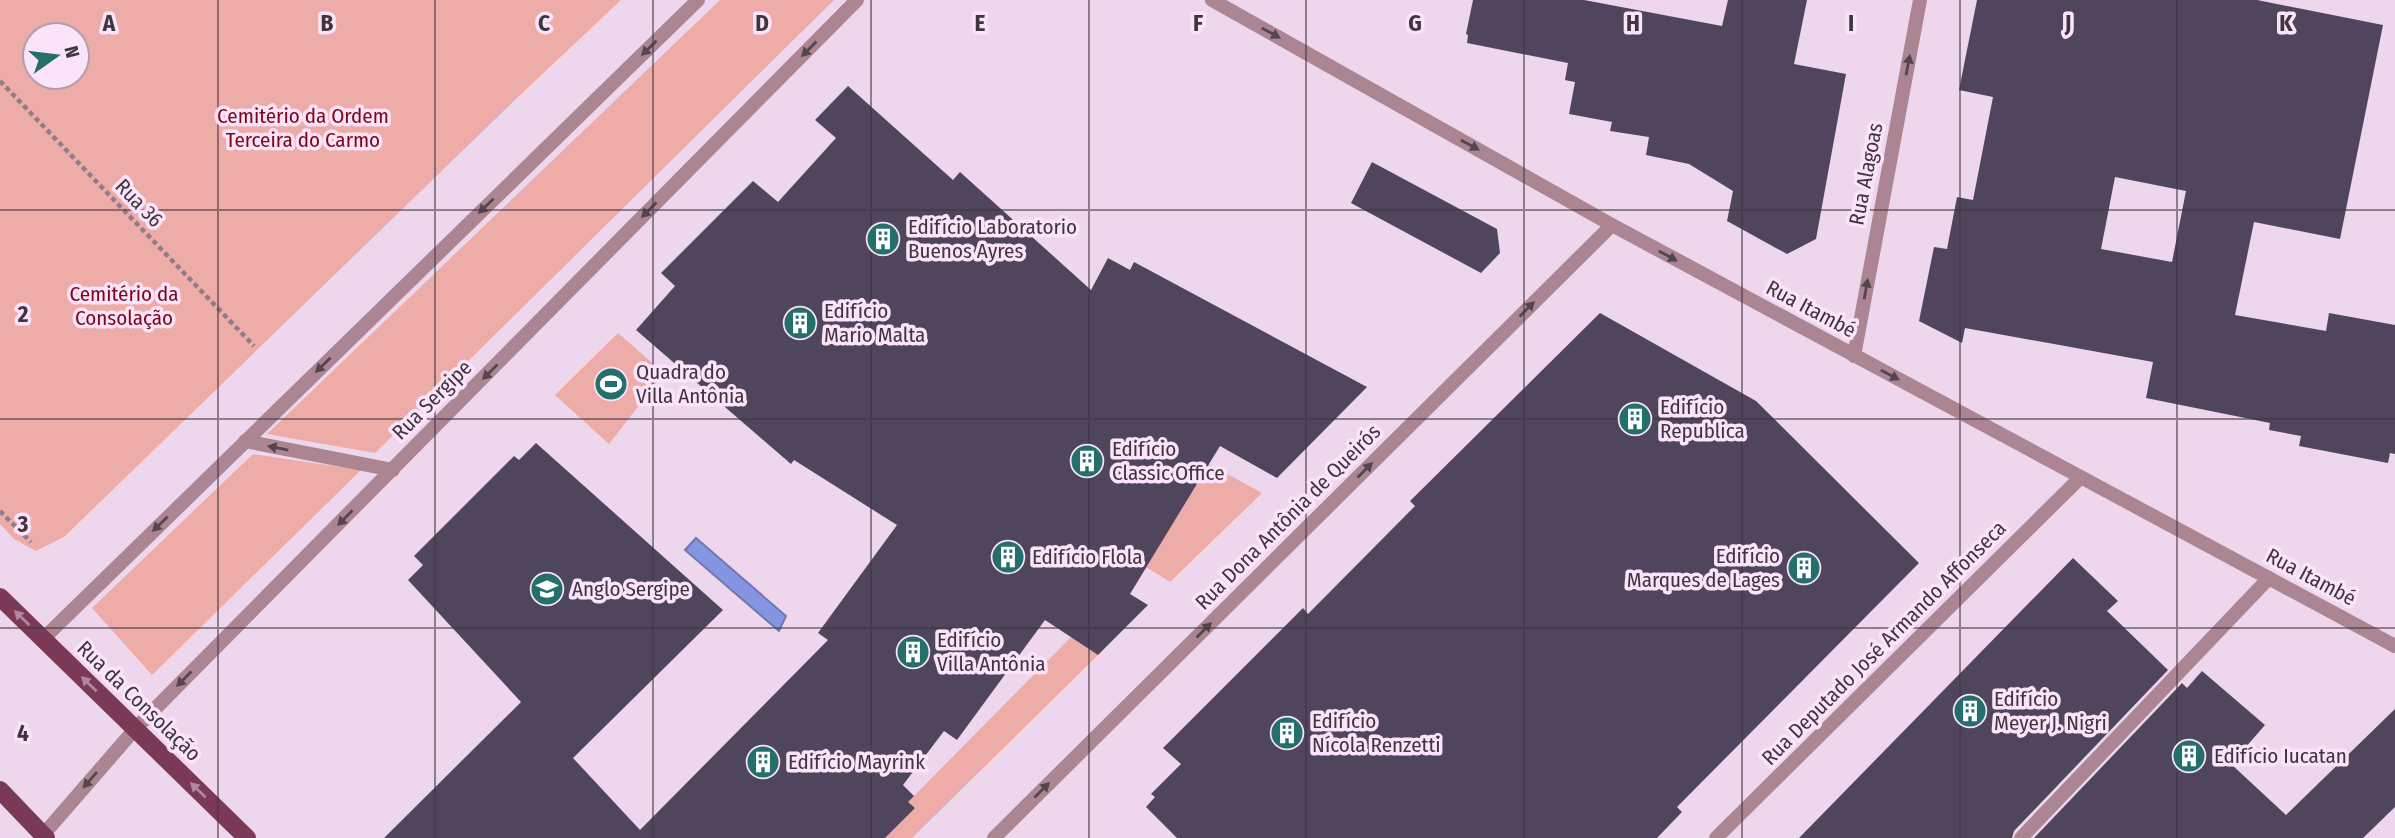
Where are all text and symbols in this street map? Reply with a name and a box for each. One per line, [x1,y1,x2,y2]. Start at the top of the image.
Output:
text: A [102,9,116,37]
text: B [321,9,334,37]
text: C [538,9,550,37]
text: D [755,9,769,37]
text: E [975,9,986,37]
text: F [1193,9,1203,37]
text: G [1408,9,1422,37]
text: H [1626,9,1640,37]
text: I [1848,9,1854,37]
text: J [2064,9,2071,37]
text: K [2279,9,2293,37]
north arrow [21,21,91,91]
one-way arrow [1262,27,1281,39]
one-way arrow [641,39,658,55]
one-way arrow [801,40,818,57]
text: N [59,44,85,60]
one-way arrow [1902,54,1913,76]
park label: Cemitério da Ordem Terceira do Carmo [217,103,389,153]
street label: Rua Alagoas [1843,121,1889,227]
one-way arrow [1460,139,1479,151]
street label: Rua 36 [110,173,168,233]
one-way arrow [478,198,495,214]
one-way arrow [641,202,658,219]
place label: Edifício Laboratorio Buenos Ayres [908,214,1077,264]
building icon: Edifício Laboratorio Buenos Ayres [864,220,902,258]
one-way arrow [1659,249,1679,261]
street label: Rua Itambé [1762,275,1860,343]
one-way arrow [1861,278,1872,300]
park label: Cemitério da Consolação [69,281,179,331]
place label: Edifício Mario Malta [824,298,925,348]
text: 2 [17,300,29,328]
one-way arrow [1518,302,1535,318]
building icon: Edifício Mario Malta [781,304,819,342]
street label: Rua Sergipe [387,355,477,445]
one-way arrow [315,357,332,374]
place label: Quadra do Villa Antônia [636,359,745,409]
one-way arrow [481,364,498,381]
sports icon: Quadra do Villa Antônia [592,365,630,403]
one-way arrow [1880,370,1900,381]
place label: Edifício Republica [1660,394,1745,444]
building icon: Edifício Republica [1616,400,1654,438]
street label: Rua Dona Antônia de Queirós [1190,419,1386,615]
place label: Edifício Classic Office [1112,436,1225,486]
one-way arrow [267,442,289,453]
building icon: Edifício Classic Office [1068,442,1106,480]
one-way arrow [1357,461,1374,478]
text: 3 [17,510,29,538]
one-way arrow [336,510,353,527]
one-way arrow [152,515,169,532]
street label: Rua Deputado José Armando Affonseca [1756,515,2012,771]
building icon: Edifício Flola [989,538,1027,576]
place label: Edifício Marques de Lages [1627,543,1780,593]
street label: Rua Itambé [2262,543,2360,611]
place label: Edifício Flola [1032,544,1142,570]
building icon: Edifício Marques de Lages [1785,549,1823,587]
school or university icon: Anglo Sergipe [528,570,566,608]
place label: Anglo Sergipe [572,576,690,602]
one-way arrow [13,609,30,626]
one-way arrow [1195,622,1212,638]
place label: Edifício Villa Antônia [937,627,1046,677]
building icon: Edifício Villa Antônia [894,633,932,671]
street label: Rua da Consolação [72,635,206,767]
one-way arrow [176,671,193,687]
one-way arrow [80,675,97,692]
place label: Edifício Meyer J. Nigri [1994,686,2107,736]
building icon: Edifício Meyer J. Nigri [1951,692,1989,730]
place label: Edifício Nícola Renzetti [1312,708,1441,758]
building icon: Edifício Nícola Renzetti [1268,714,1306,752]
text: 4 [17,719,29,747]
building icon: Edifício Iucatan [2170,737,2208,775]
building icon: Edifício Mayrink [744,743,782,781]
place label: Edifício Iucatan [2214,743,2347,769]
place label: Edifício Mayrink [788,749,925,775]
one-way arrow [82,771,98,789]
one-way arrow [1034,782,1050,799]
one-way arrow [190,783,207,799]

